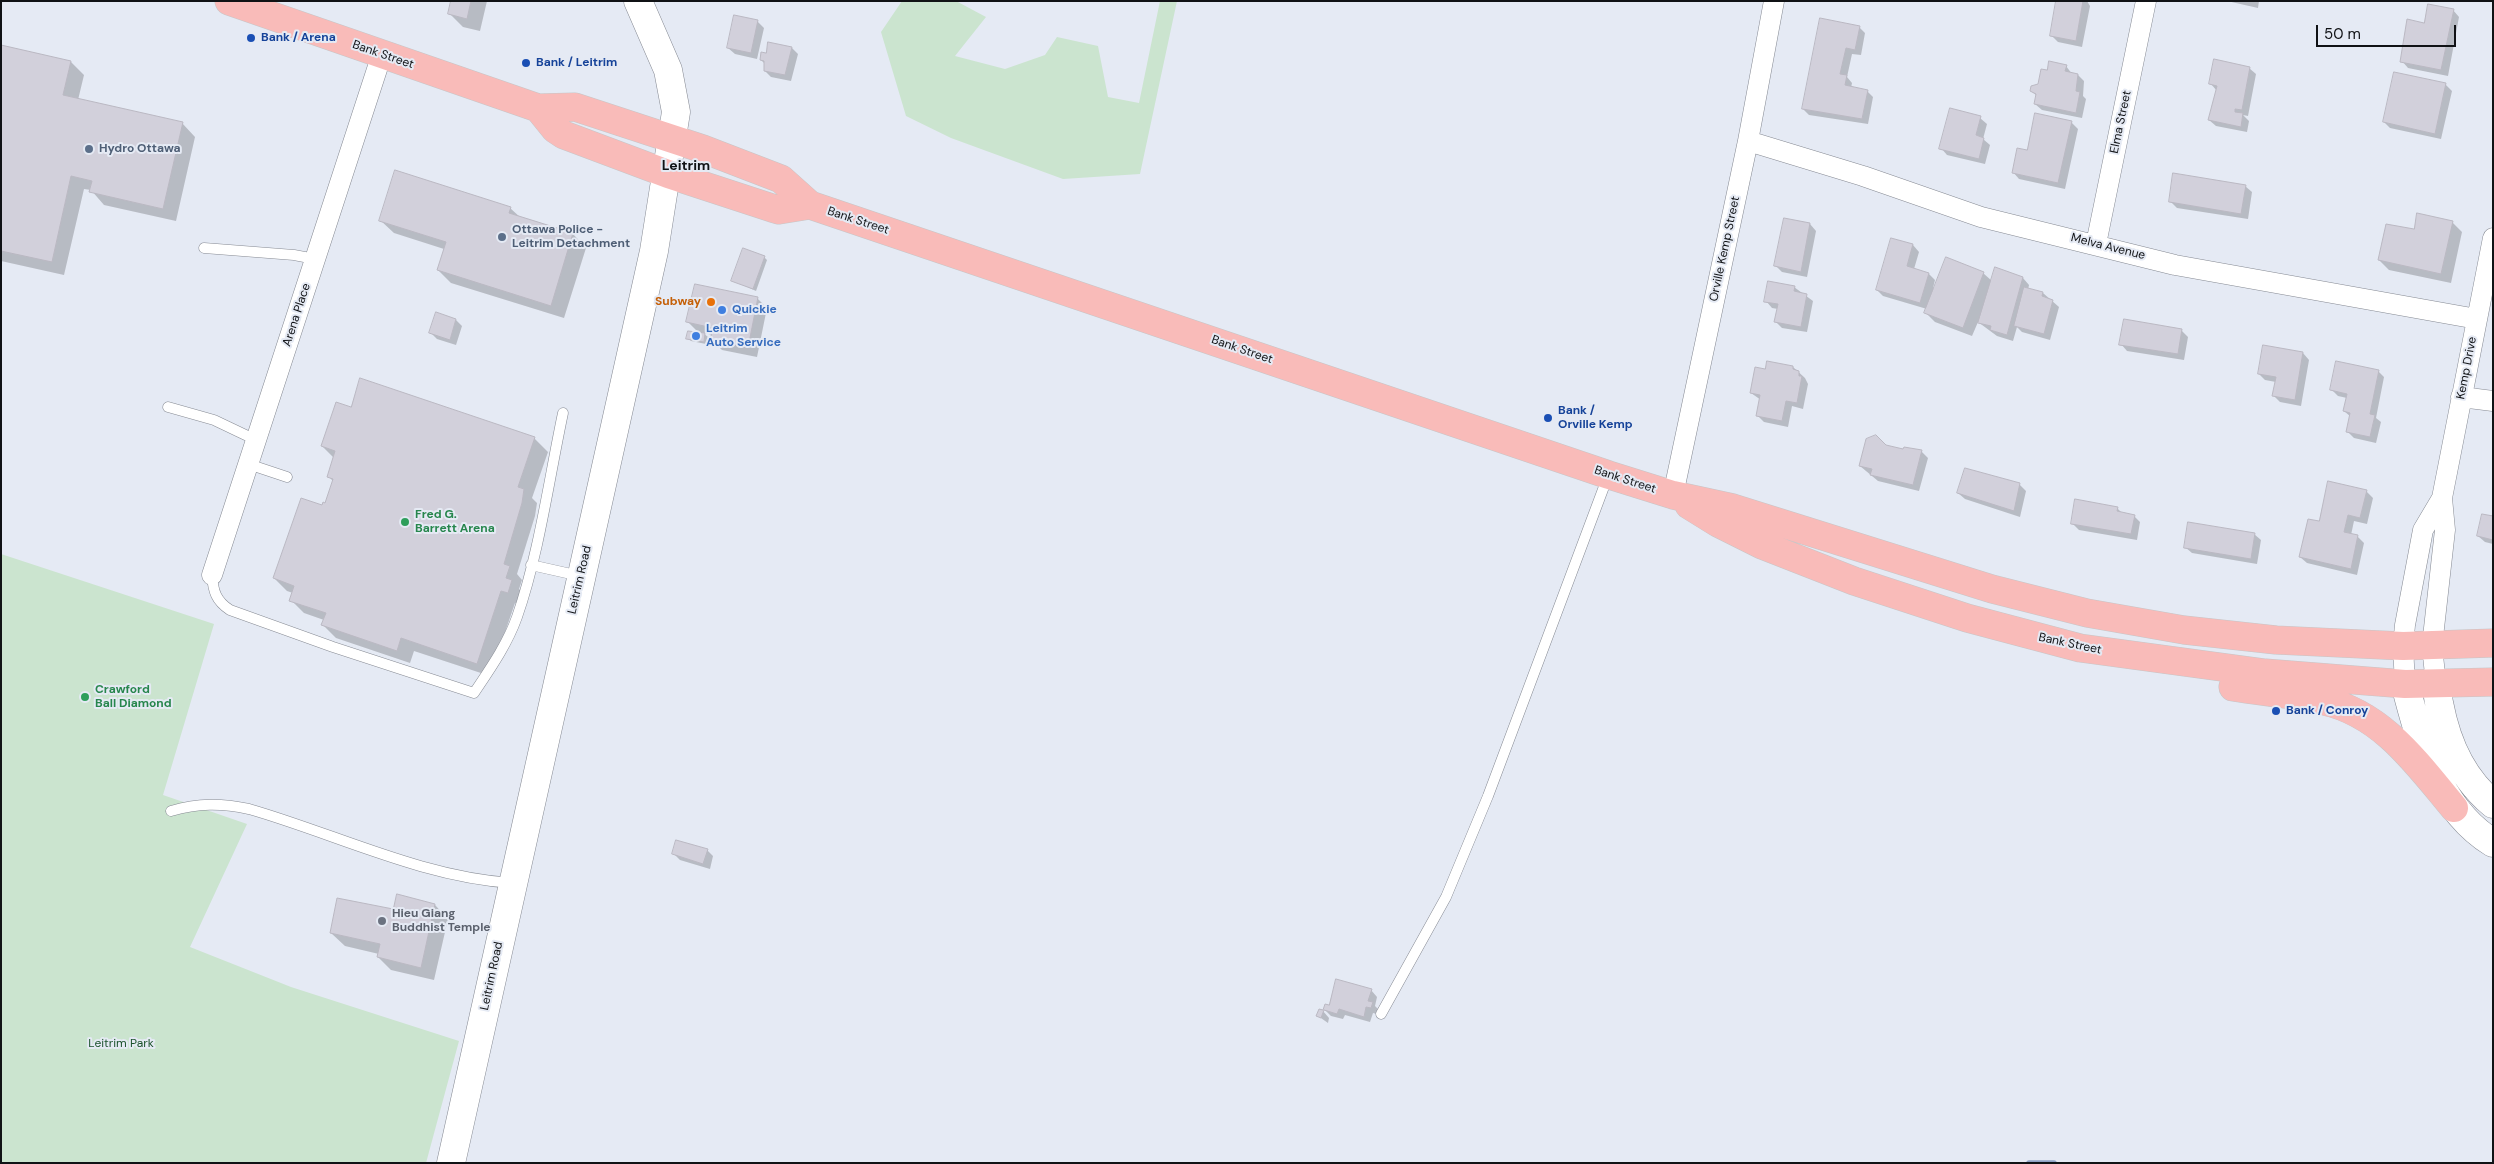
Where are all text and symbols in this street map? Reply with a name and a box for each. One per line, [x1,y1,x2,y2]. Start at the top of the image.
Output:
scale bar [2319,15,2459,47]
text: 50 m [2324,24,2361,44]
place label: Bank / Arena [261,31,336,45]
marker: Bank / Arena [245,32,257,44]
street label: Bank Street [350,38,416,72]
place label: Bank / Leitrim [536,56,617,70]
marker: Bank / Leitrim [520,57,532,69]
street label: Elma Street [2107,89,2135,155]
place label: Hydro Ottawa [99,142,180,156]
marker: Hydro Ottawa [83,143,95,155]
district label: Leitrim [662,158,710,174]
street label: Orville Kemp Street [1707,195,1743,303]
street label: Bank Street [825,204,891,238]
place label: Ottawa Police - Leitrim Detachment [512,223,630,251]
marker: Ottawa Police - Leitrim Detachment [496,231,508,243]
street label: Melva Avenue [2069,231,2147,263]
street label: Arena Place [280,282,314,348]
place label: Subway [655,295,701,309]
marker: Subway [705,296,717,308]
place label: Quickie [732,303,777,317]
marker: Quickie [716,304,728,316]
place label: Leitrim Auto Service [706,322,781,350]
marker: Leitrim Auto Service [690,330,702,342]
street label: Bank Street [1209,333,1275,367]
street label: Kemp Drive [2454,336,2480,400]
place label: Bank / Orville Kemp [1558,404,1633,432]
marker: Bank / Orville Kemp [1542,412,1554,424]
street label: Bank Street [1592,463,1658,497]
place label: Fred G. Barrett Arena [415,508,495,536]
marker: Fred G. Barrett Arena [399,516,411,528]
street label: Leitrim Road [565,544,595,616]
street label: Bank Street [2037,630,2103,658]
place label: Crawford Ball Diamond [95,683,172,711]
marker: Crawford Ball Diamond [79,691,91,703]
place label: Bank / Conroy [2286,704,2368,718]
marker: Bank / Conroy [2270,705,2282,717]
place label: Hieu Giang Buddhist Temple [392,907,491,935]
marker: Hieu Giang Buddhist Temple [376,915,388,927]
street label: Leitrim Road [478,940,506,1012]
park label: Leitrim Park [88,1037,154,1051]

